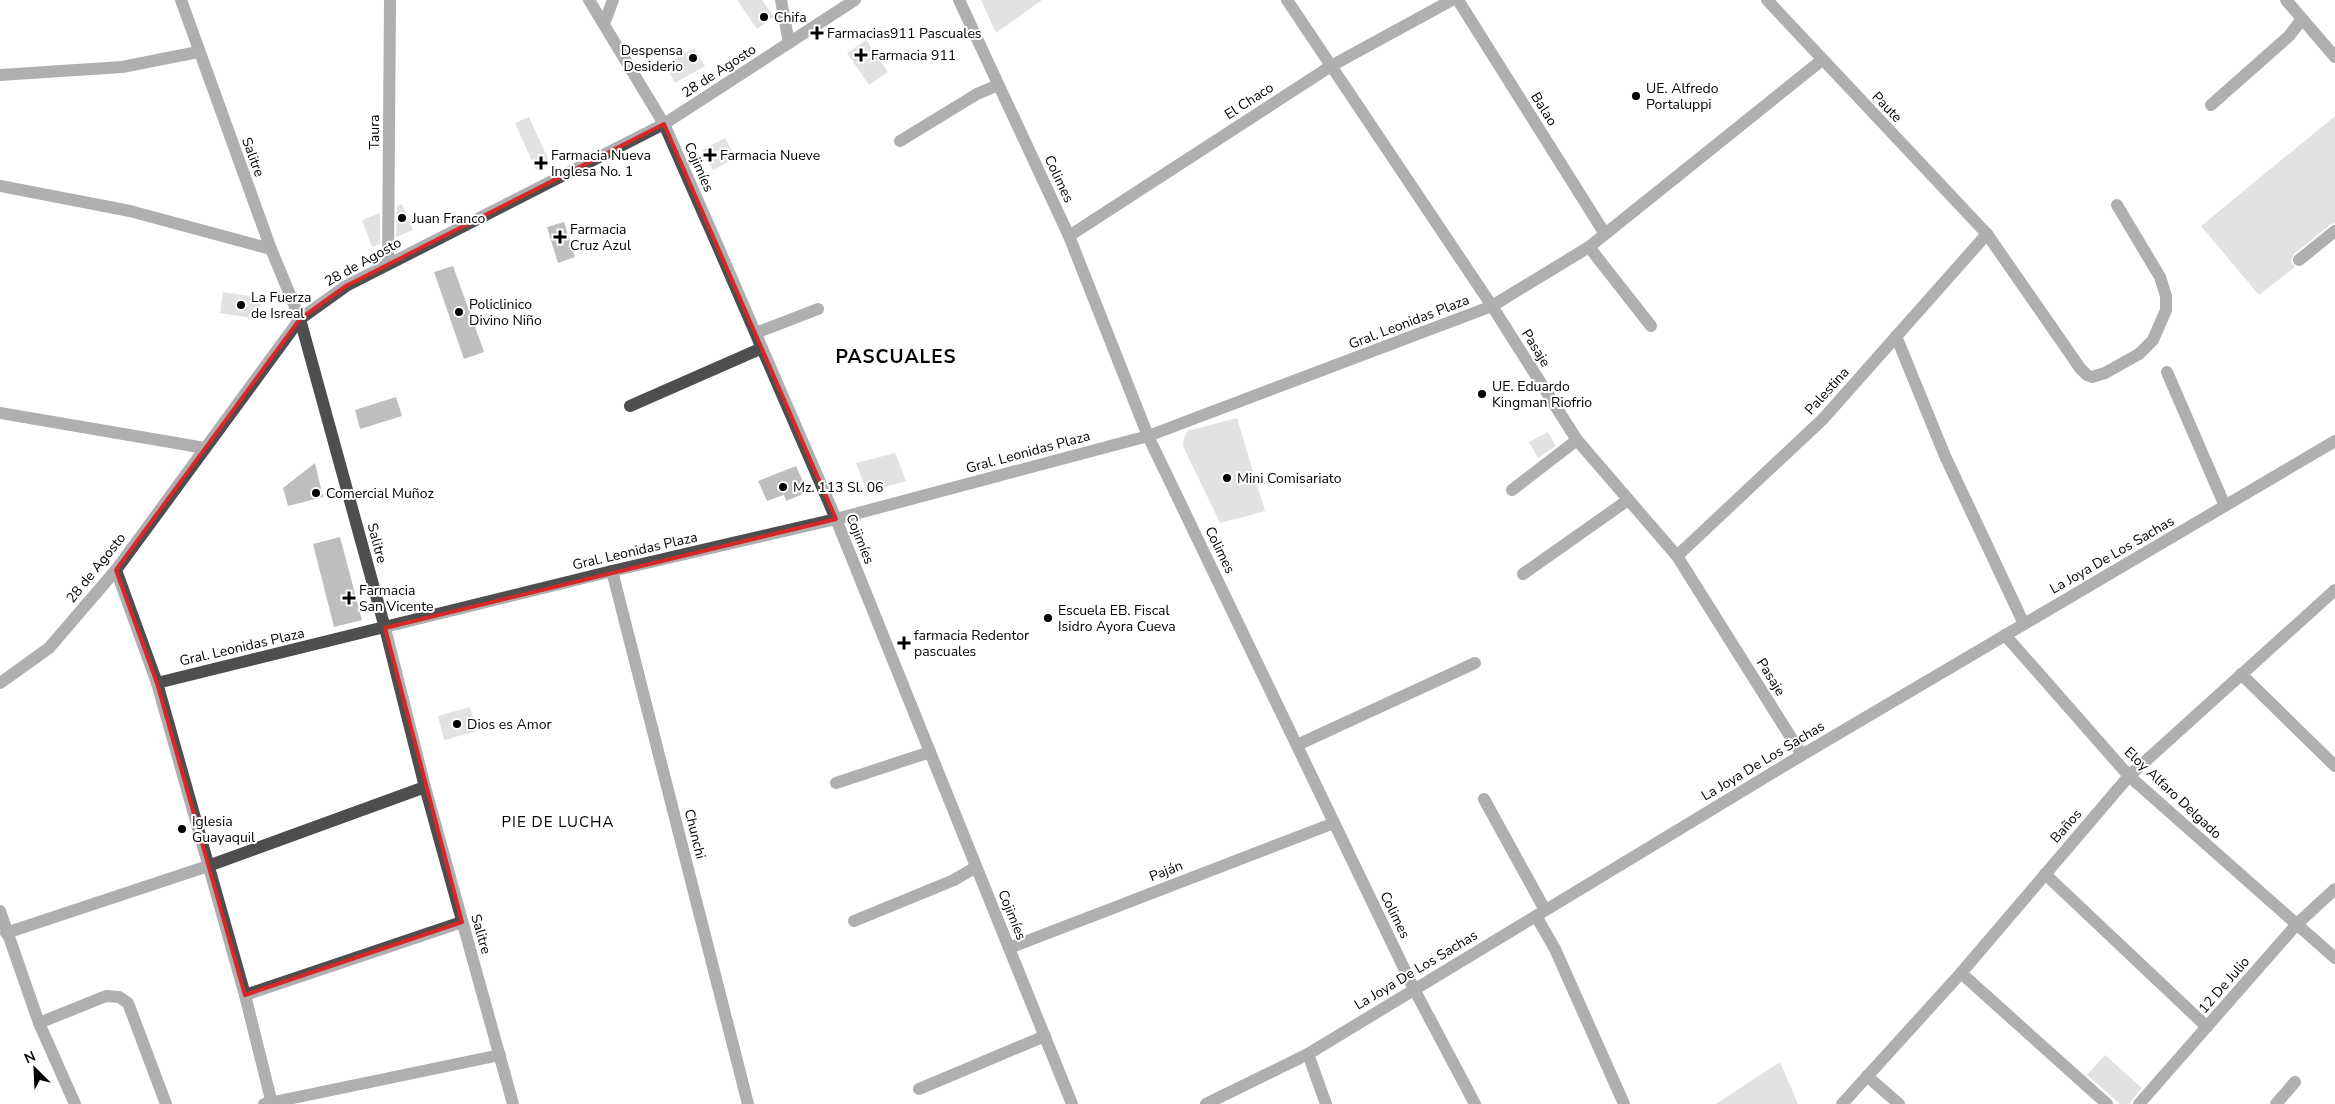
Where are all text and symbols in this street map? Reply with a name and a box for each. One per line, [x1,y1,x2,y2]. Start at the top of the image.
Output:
place label: Chifa [774,8,807,27]
marker: Chifa [758,11,770,23]
place label: Farmacias911 Pascuales [827,24,982,43]
marker: Farmacias911 Pascuales [811,27,823,39]
street label: 28 de Agosto [678,40,760,102]
place label: Despensa Desiderio [621,41,683,76]
place label: Farmacia 911 [871,46,956,65]
marker: Farmacia 911 [855,49,867,61]
marker: Despensa Desiderio [687,52,699,64]
street label: El Chaco [1221,78,1277,124]
place label: UE. Alfredo Portaluppi [1646,79,1719,114]
street label: Paute [1868,87,1906,127]
street label: Balao [1526,89,1562,130]
marker: UE. Alfredo Portaluppi [1630,90,1642,102]
street label: Taura [365,115,384,150]
street label: Salitre [237,135,269,179]
street label: Cojimíes [680,139,718,195]
place label: Farmacia Nueva Inglesa No. 1 [551,146,651,181]
place label: Farmacia Nueve [720,146,820,165]
marker: Farmacia Nueve [704,149,716,161]
street label: Colimes [1040,152,1078,206]
marker: Farmacia Nueva Inglesa No. 1 [535,157,547,169]
place label: Juan Franco [411,209,486,228]
marker: Juan Franco [396,212,408,224]
place label: Farmacia Cruz Azul [570,220,632,255]
marker: Farmacia Cruz Azul [554,231,566,243]
street label: 28 de Agosto [321,233,405,291]
place label: La Fuerza de Isreal [251,288,311,323]
street label: Gral. Leonidas Plaza [1346,290,1472,354]
place label: Policlinico Divino Niño [469,295,542,330]
marker: La Fuerza de Isreal [235,299,247,311]
marker: Policlinico Divino Niño [453,306,465,318]
street label: Pasaje [1517,326,1555,370]
district label: PASCUALES [836,344,956,370]
street label: Palestina [1801,363,1853,419]
place label: UE. Eduardo Kingman Riofrio [1492,377,1592,412]
marker: UE. Eduardo Kingman Riofrio [1476,388,1488,400]
street label: Gral. Leonidas Plaza [964,426,1092,478]
place label: Mini Comisariato [1237,469,1342,488]
marker: Mini Comisariato [1221,472,1233,484]
place label: Mz. 113 Sl. 06 [793,478,884,497]
marker: Mz. 113 Sl. 06 [777,481,789,493]
place label: Comercial Muñoz [326,484,434,503]
marker: Comercial Muñoz [310,487,322,499]
street label: Cojimíes [841,511,879,567]
street label: La Joya De Los Sachas [2046,511,2178,598]
street label: Salitre [363,521,391,565]
street label: Colimes [1200,523,1240,577]
street label: Gral. Leonidas Plaza [571,527,699,575]
street label: 28 de Agosto [62,529,130,607]
place label: Farmacia San Vicente [359,581,434,616]
marker: Farmacia San Vicente [343,592,355,604]
place label: Escuela EB. Fiscal Isidro Ayora Cueva [1058,601,1176,636]
marker: Escuela EB. Fiscal Isidro Ayora Cueva [1042,612,1054,624]
street label: Gral. Leonidas Plaza [178,623,306,671]
place label: farmacia Redentor pascuales [914,626,1029,661]
marker: farmacia Redentor pascuales [898,637,910,649]
street label: Pasaje [1752,655,1790,699]
place label: Dios es Amor [467,715,552,734]
street label: La Joya De Los Sachas [1698,717,1828,805]
marker: Dios es Amor [451,718,463,730]
street label: Eloy Alfaro Delgado [2120,743,2226,843]
street label: Baños [2046,805,2086,847]
street label: Chunchi [680,807,710,861]
place label: Iglesia Guayaquil [192,812,256,847]
district label: PIE DE LUCHA [502,812,614,832]
marker: Iglesia Guayaquil [176,823,188,835]
street label: Paján [1146,856,1186,886]
street label: Cojimíes [993,887,1031,943]
street label: Colimes [1375,888,1415,942]
street label: Salitre [466,912,496,956]
street label: La Joya De Los Sachas [1351,926,1481,1014]
street label: 12 De Julio [2194,952,2254,1017]
north arrow [10,1044,60,1094]
text: N [21,1047,39,1068]

